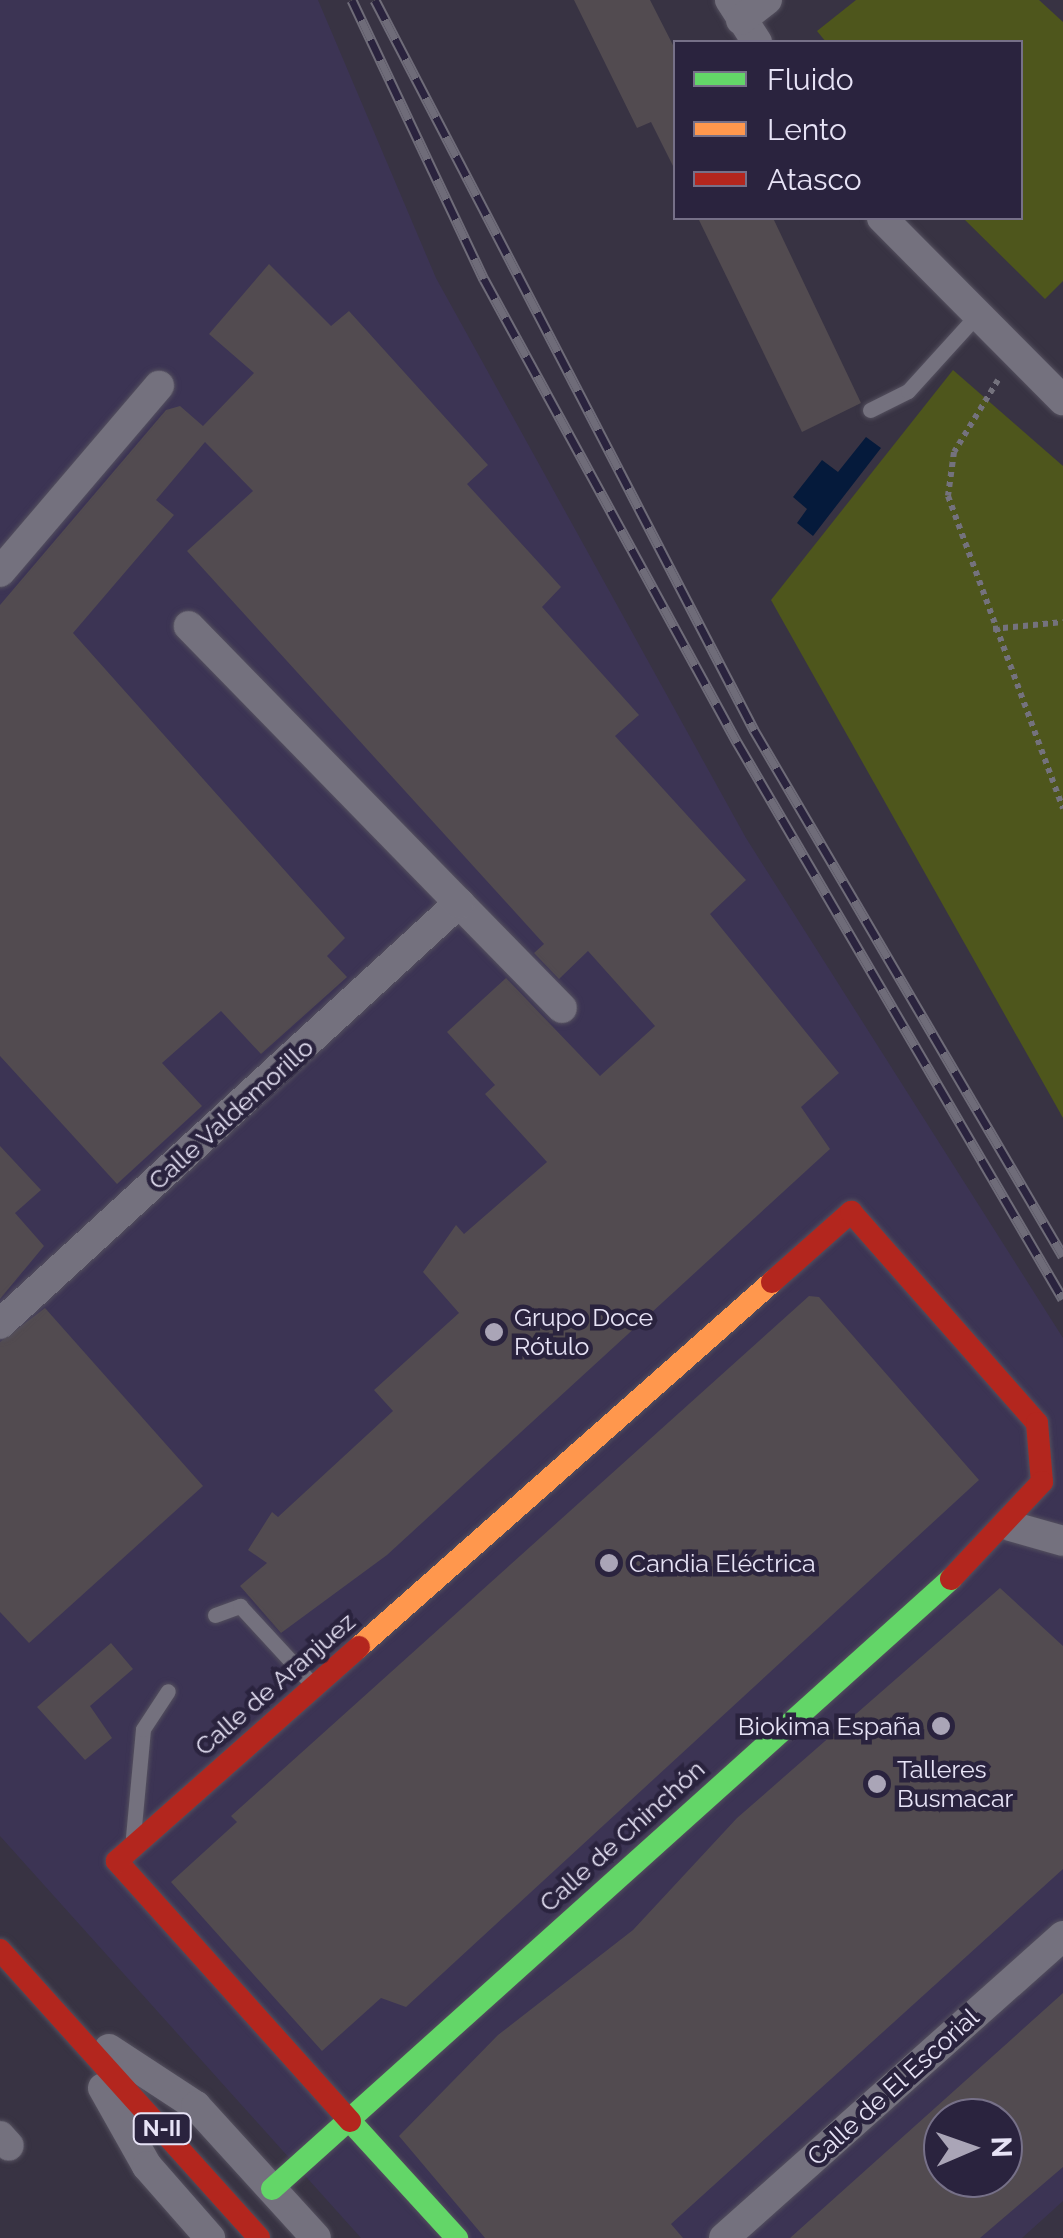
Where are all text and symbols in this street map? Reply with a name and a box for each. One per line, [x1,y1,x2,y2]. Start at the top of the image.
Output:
legend [673,40,1023,220]
text: Fluido [767,62,854,97]
text: Lento [767,112,847,147]
text: Atasco [767,162,862,197]
street label: Calle Valdemorillo [142,1032,320,1196]
place label: Grupo Doce Rótulo [514,1303,653,1362]
marker: Grupo Doce Rótulo [483,1321,505,1343]
place label: Candia Eléctrica [629,1548,816,1578]
marker: Candia Eléctrica [598,1552,620,1574]
street label: Calle de Aranjuez [189,1606,361,1762]
place label: Biokima España [738,1711,921,1741]
marker: Biokima España [930,1715,952,1737]
street label: Calle de Chinchón [533,1754,711,1918]
place label: Talleres Busmacar [897,1755,1013,1814]
marker: Talleres Busmacar [866,1773,888,1795]
street label: Calle de El Escorial [801,2002,985,2172]
north arrow [923,2098,1023,2198]
road number: N-II [132,2112,192,2146]
text: N [985,2136,1018,2158]

